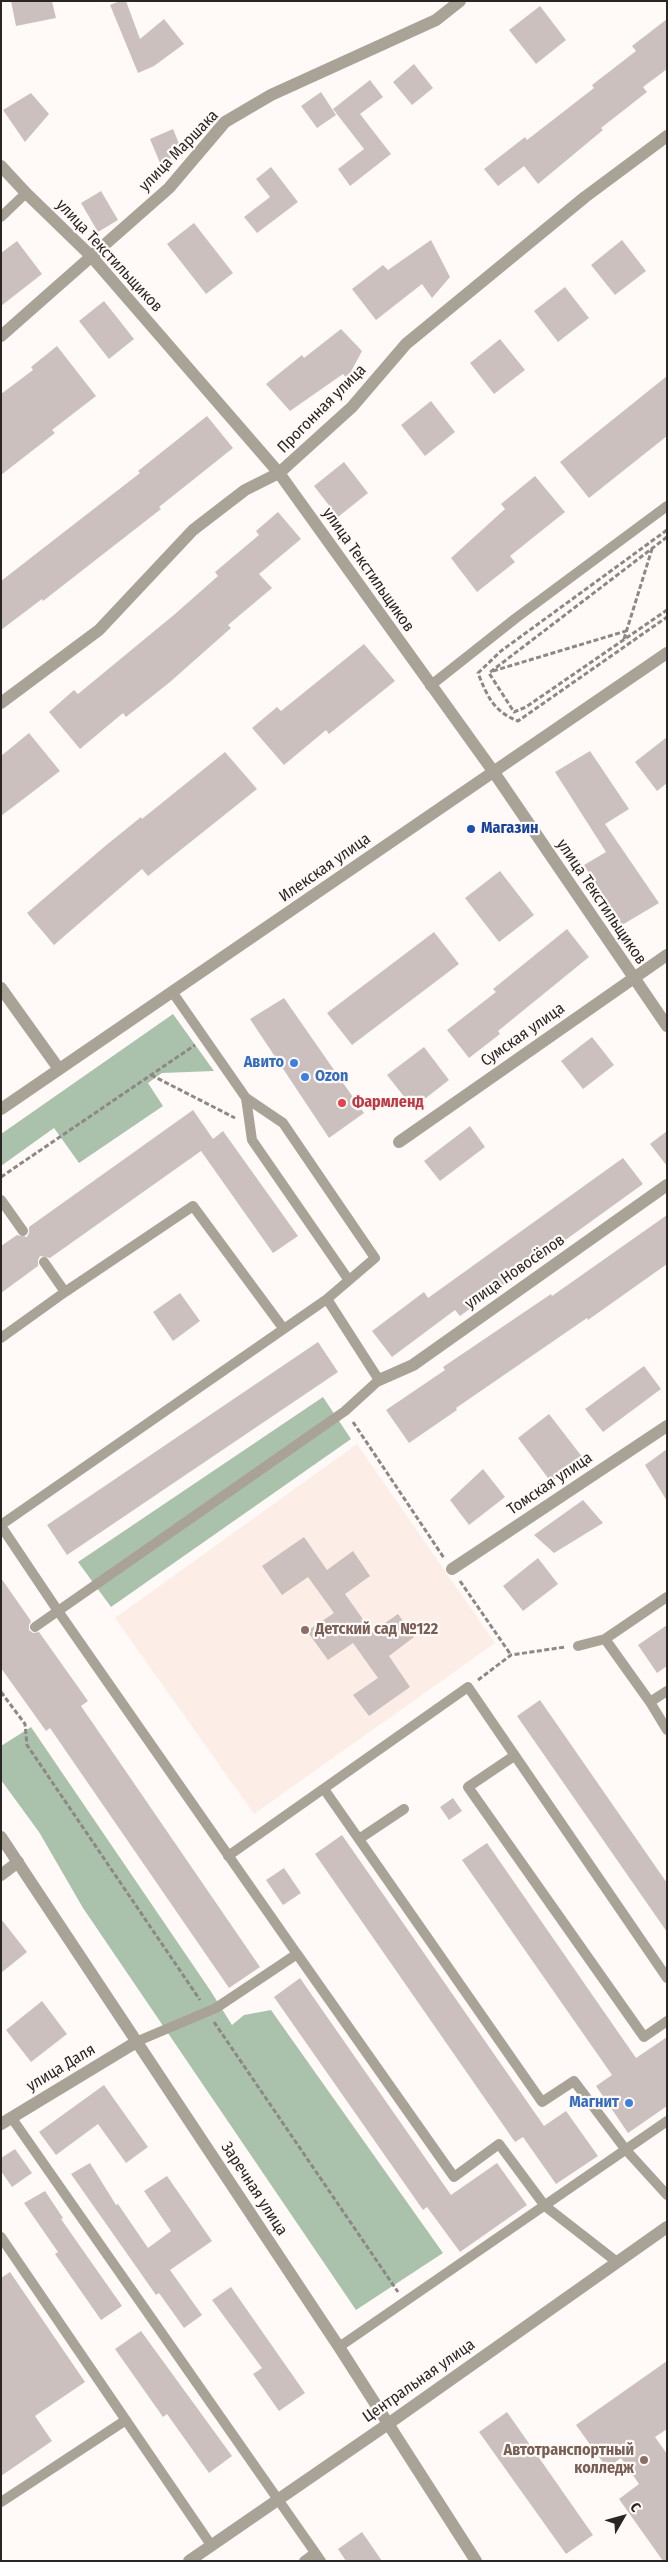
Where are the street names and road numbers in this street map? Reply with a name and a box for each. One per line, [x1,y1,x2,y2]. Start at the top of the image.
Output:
street label: улица Маршака [135,106,223,196]
street label: улица Текстильщиков [52,196,166,316]
street label: Прогонная улица [274,361,370,457]
street label: улица Текстильщиков [318,504,418,636]
street label: Илекская улица [276,829,374,907]
street label: улица Текстильщиков [552,836,650,968]
street label: Сумская улица [477,999,569,1071]
street label: улица Новосёлов [461,1230,569,1314]
street label: Томская улица [504,1449,596,1519]
street label: улица Даля [23,2040,99,2096]
street label: Заречная улица [217,2139,291,2239]
street label: Центральная улица [359,2335,479,2427]

